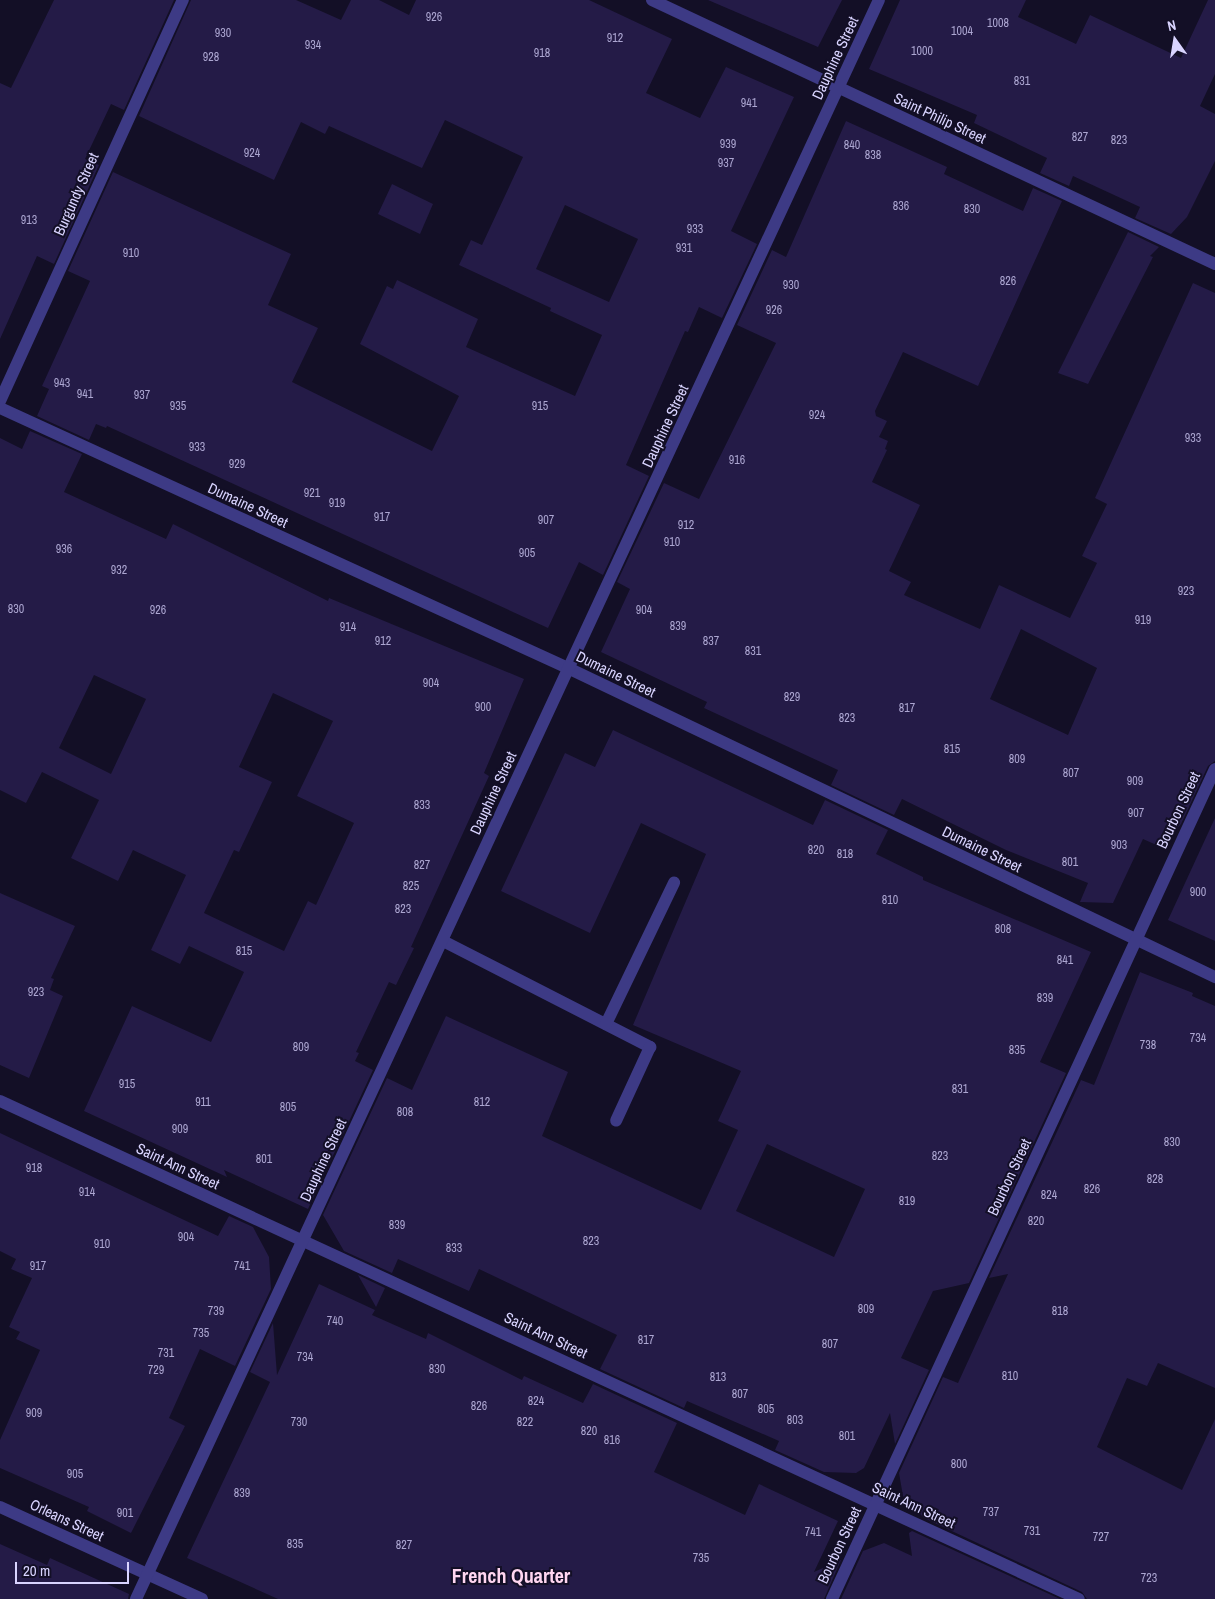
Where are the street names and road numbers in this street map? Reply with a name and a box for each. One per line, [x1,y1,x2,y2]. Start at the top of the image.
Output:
street label: Dauphine Street [808,14,862,102]
street label: Saint Philip Street [891,89,989,147]
street label: Burgundy Street [50,150,102,238]
street label: Dauphine Street [638,382,692,470]
street label: Dumaine Street [205,479,291,531]
street label: Dumaine Street [573,647,659,701]
street label: Dauphine Street [466,749,520,837]
street label: Bourbon Street [1152,769,1204,851]
street label: Dumaine Street [939,822,1025,876]
street label: Dauphine Street [296,1116,350,1204]
street label: Bourbon Street [983,1136,1035,1218]
street label: Saint Ann Street [133,1139,223,1193]
street label: Saint Ann Street [501,1308,591,1362]
street label: Saint Ann Street [869,1478,959,1532]
street label: Orleans Street [27,1495,107,1545]
street label: Bourbon Street [813,1504,865,1586]

